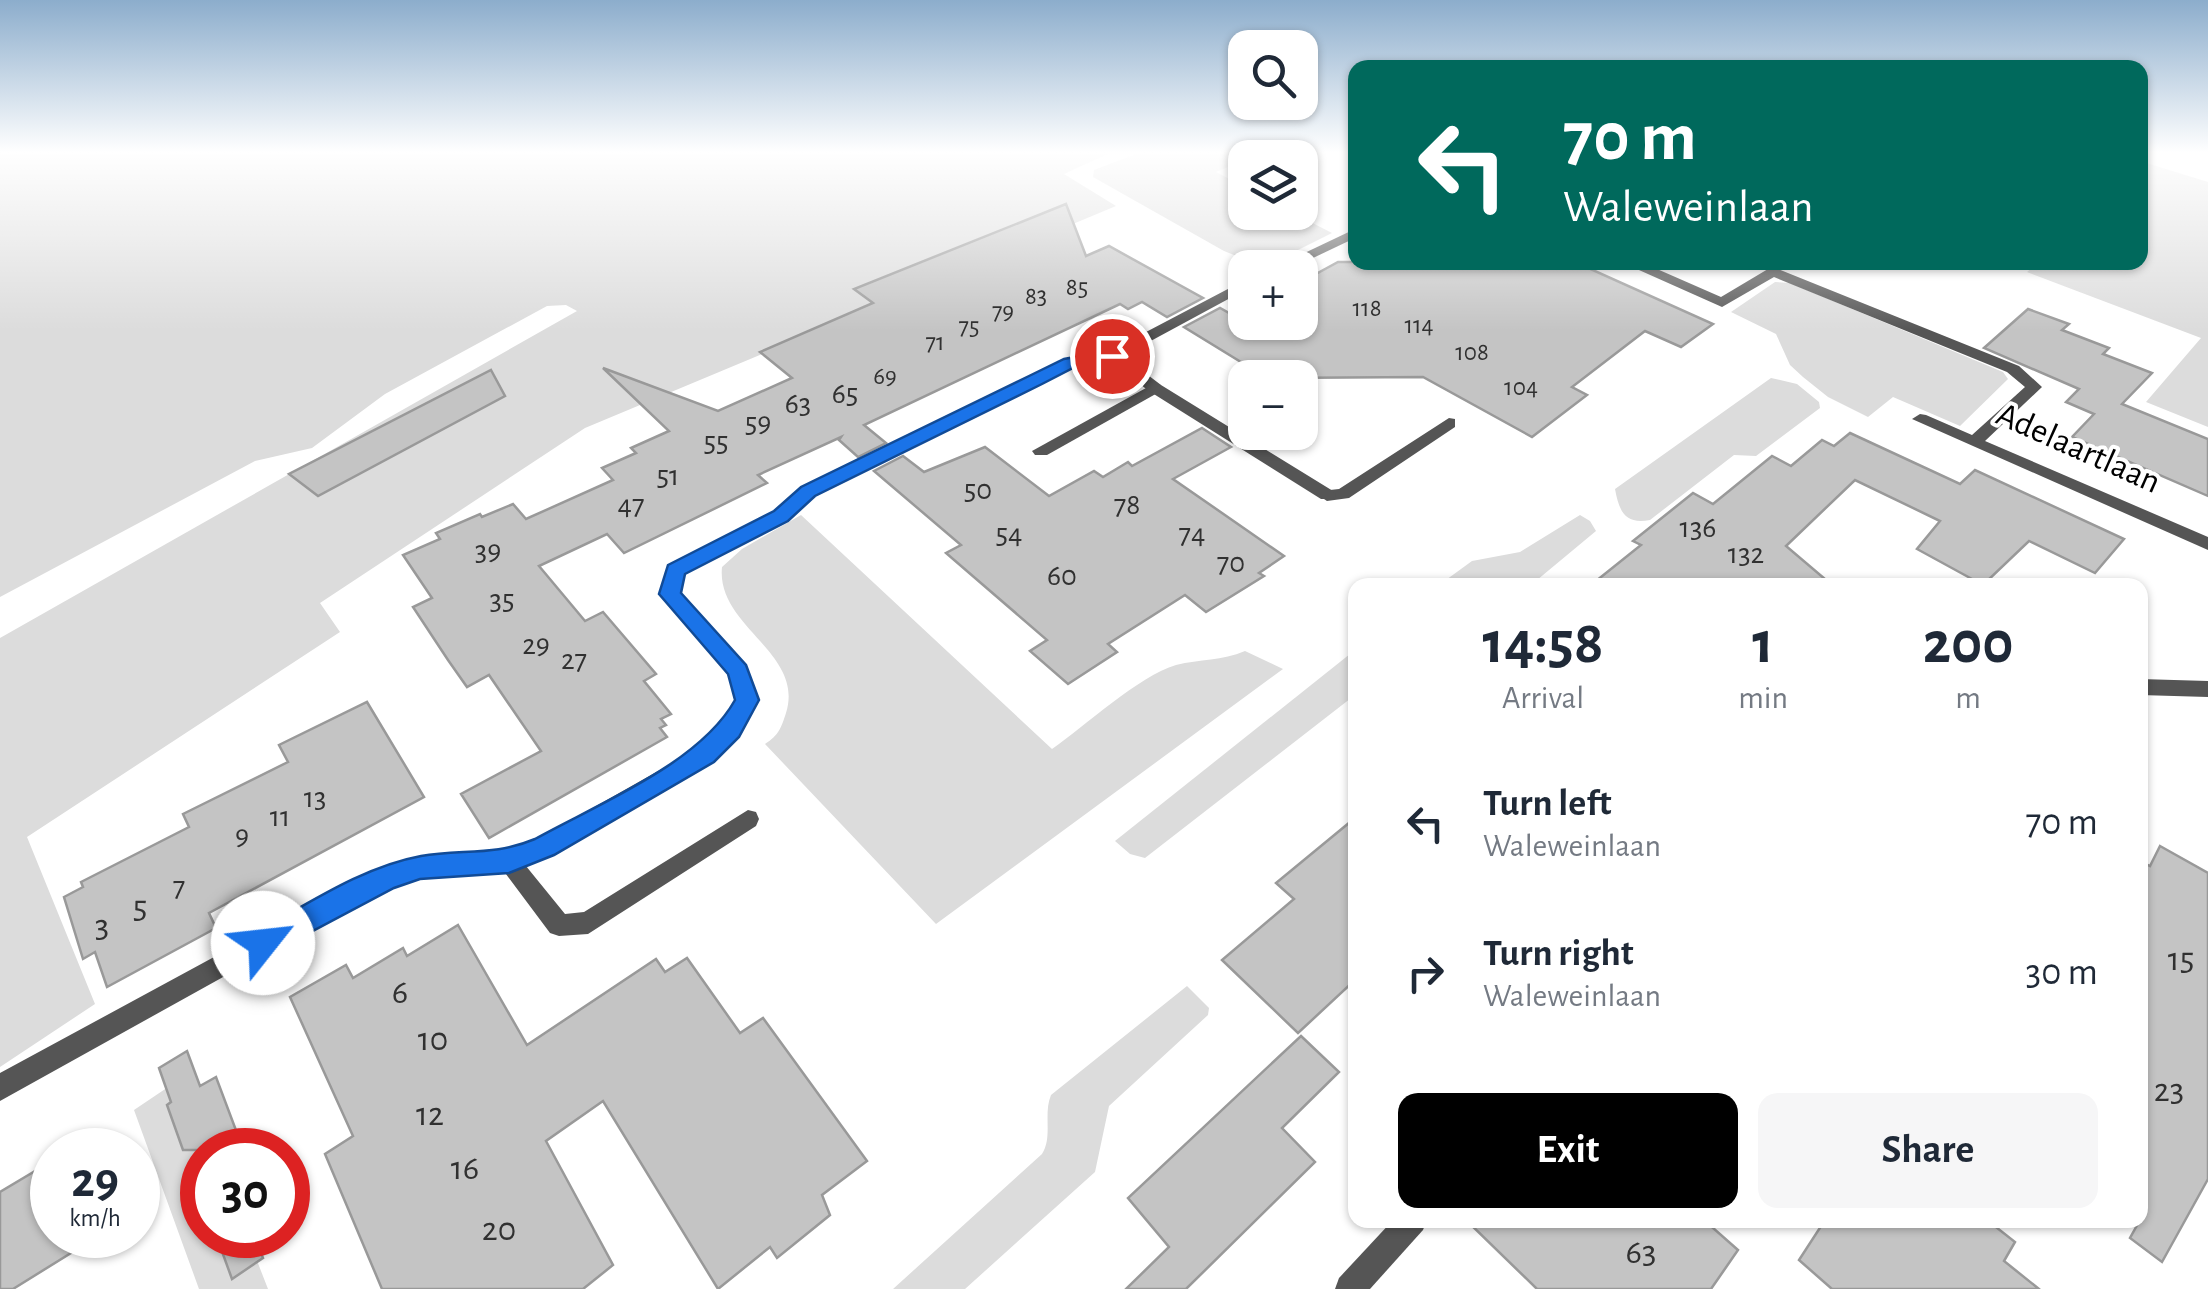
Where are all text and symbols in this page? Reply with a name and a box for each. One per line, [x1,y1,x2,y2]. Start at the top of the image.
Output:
map controls [1228,30,1318,450]
button: search [1228,30,1318,120]
icon: left [1398,100,1528,230]
text: 70 m [1563,103,1697,173]
button: layers [1228,140,1318,230]
text: Waleweinlaan [1563,185,1813,230]
button: + [1228,250,1318,340]
house number: 85 [1066,275,1088,300]
house number: 83 [1025,284,1047,309]
house number: 118 [1352,296,1382,321]
house number: 79 [992,299,1014,324]
house number: 114 [1404,313,1434,338]
house number: 75 [959,314,979,339]
pin [1070,314,1155,399]
icon: arrive [1085,329,1140,384]
house number: 71 [925,330,945,355]
house number: 108 [1455,340,1489,365]
button: − [1228,360,1318,450]
house number: 69 [873,364,897,389]
house number: 104 [1504,375,1538,400]
house number: 65 [832,379,858,409]
house number: 63 [785,389,811,419]
street label: Adelaartlaan [1991,397,2166,500]
house number: 59 [745,408,771,438]
house number: 55 [703,427,729,457]
house number: 51 [657,461,679,491]
house number: 50 [964,475,992,505]
house number: 47 [618,490,644,520]
house number: 78 [1114,490,1140,520]
house number: 136 [1680,513,1716,543]
house number: 54 [996,519,1022,549]
house number: 74 [1179,519,1205,549]
house number: 39 [475,536,501,566]
house number: 132 [1728,539,1764,569]
house number: 70 [1217,548,1245,578]
house number: 60 [1047,561,1077,591]
house number: 35 [490,585,514,615]
text: 14:58 [1483,614,1604,674]
text: 1 [1752,614,1774,674]
text: 200 [1923,614,2013,674]
house number: 29 [522,630,550,660]
house number: 27 [561,645,587,675]
text: Arrival [1502,682,1584,714]
text: min [1738,682,1788,714]
text: m [1955,682,1981,714]
house number: 13 [304,783,326,813]
text: Turn left [1483,785,1611,823]
icon: left [1398,796,1453,851]
house number: 11 [270,802,290,832]
text: 70 m [2025,804,2098,842]
house number: 9 [235,821,249,851]
text: Waleweinlaan [1483,830,1661,862]
house number: 7 [173,872,185,902]
house number: 5 [133,890,147,925]
position arrow [211,891,315,995]
house number: 3 [95,909,109,944]
text: Turn right [1483,935,1633,973]
house number: 15 [2168,942,2194,977]
icon: right [1398,946,1453,1001]
text: 30 m [2026,954,2098,992]
house number: 6 [392,975,408,1010]
text: Waleweinlaan [1483,980,1661,1012]
house number: 10 [418,1022,448,1057]
house number: 23 [2154,1073,2184,1108]
button: Exit [1398,1093,1738,1208]
button: Share [1758,1093,2098,1208]
house number: 12 [416,1097,444,1132]
speed limit sign: 30 [180,1128,310,1258]
house number: 16 [451,1151,479,1186]
text: 29 [71,1156,119,1206]
text: km/h [69,1206,121,1231]
house number: 20 [482,1212,516,1247]
house number: 63 [1626,1235,1656,1270]

